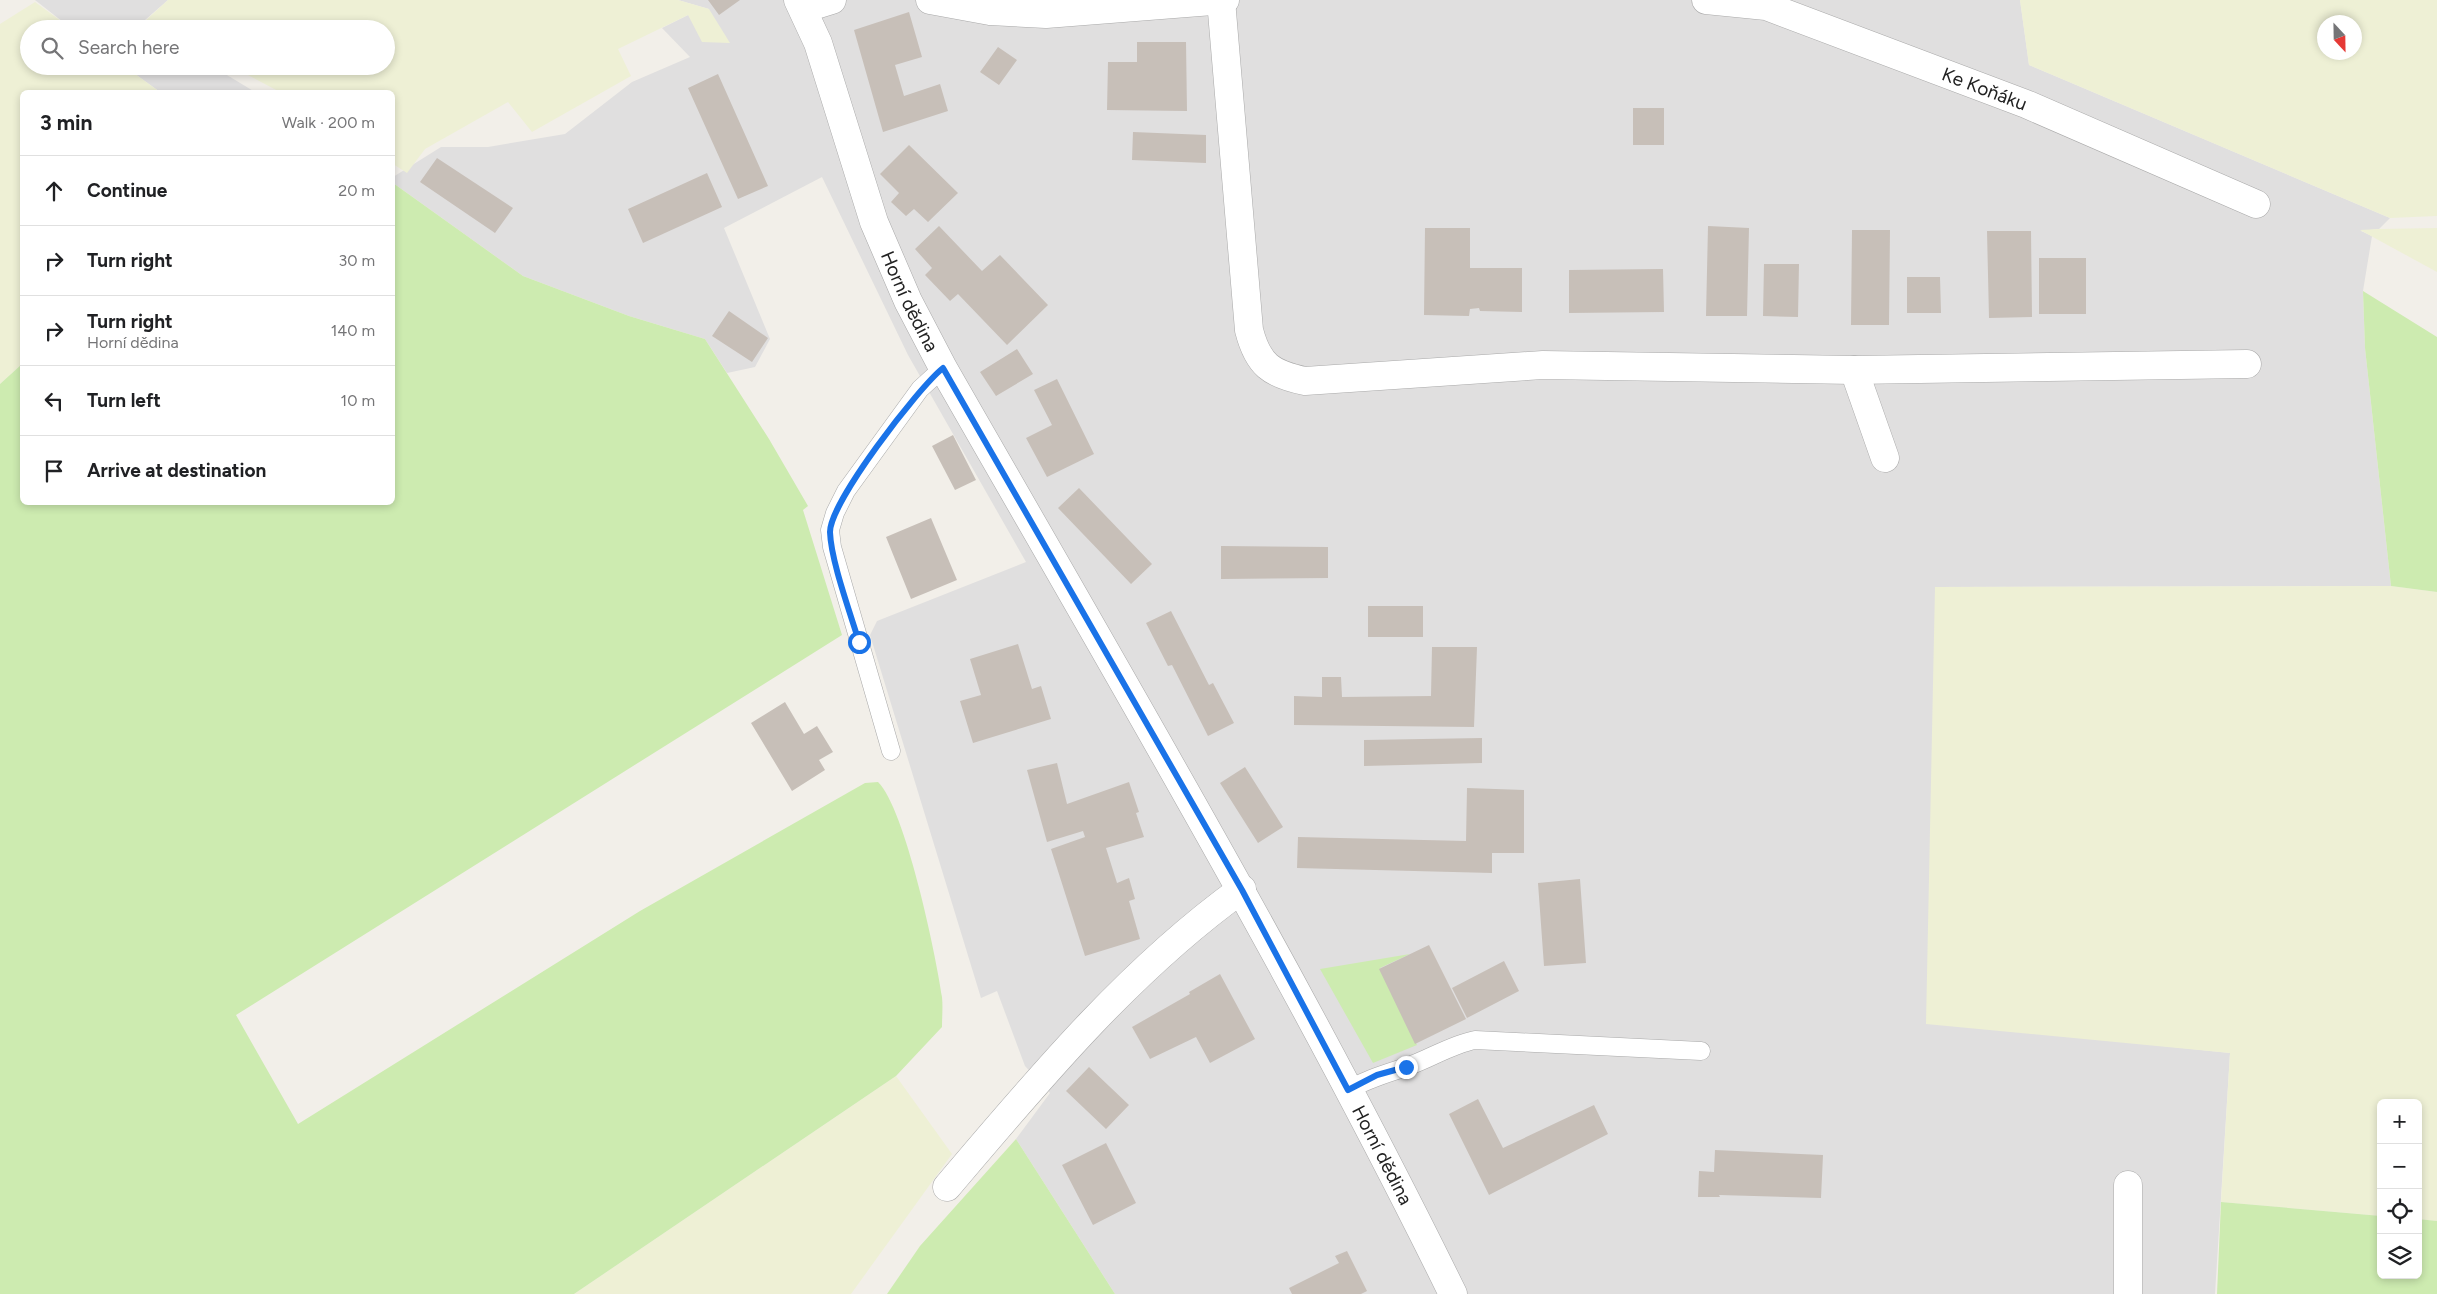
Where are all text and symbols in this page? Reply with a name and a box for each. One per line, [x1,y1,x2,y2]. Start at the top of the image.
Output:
north arrow [2317,15,2362,60]
search box [20,20,395,75]
icon: search [38,34,66,62]
text: Search here [78,36,180,59]
street label: Ke Koňáku [1939,62,2030,115]
text: 3 min [40,110,92,135]
text: Walk · 200 m [282,113,375,132]
icon: ahead [40,177,68,205]
text: Continue [87,179,167,202]
text: 20 m [338,181,375,200]
icon: right [40,247,68,275]
street label: Horní dědina [876,248,943,356]
text: Turn right [87,249,173,272]
text: 30 m [338,251,375,270]
text: Turn right [87,310,173,333]
icon: right [40,317,68,345]
text: 140 m [331,321,375,340]
text: Horní dědina [87,333,179,352]
icon: left [40,387,68,415]
text: Turn left [87,389,161,412]
text: 10 m [341,391,375,410]
icon: arrive [40,457,68,485]
text: Arrive at destination [87,459,266,482]
route start [848,631,871,654]
route end [1395,1056,1418,1079]
map controls [2377,1099,2422,1279]
button: + [2377,1099,2422,1144]
street label: Horní dědina [1347,1101,1417,1209]
button: − [2377,1144,2422,1189]
button: locate [2377,1189,2422,1234]
button: layers [2377,1234,2422,1279]

